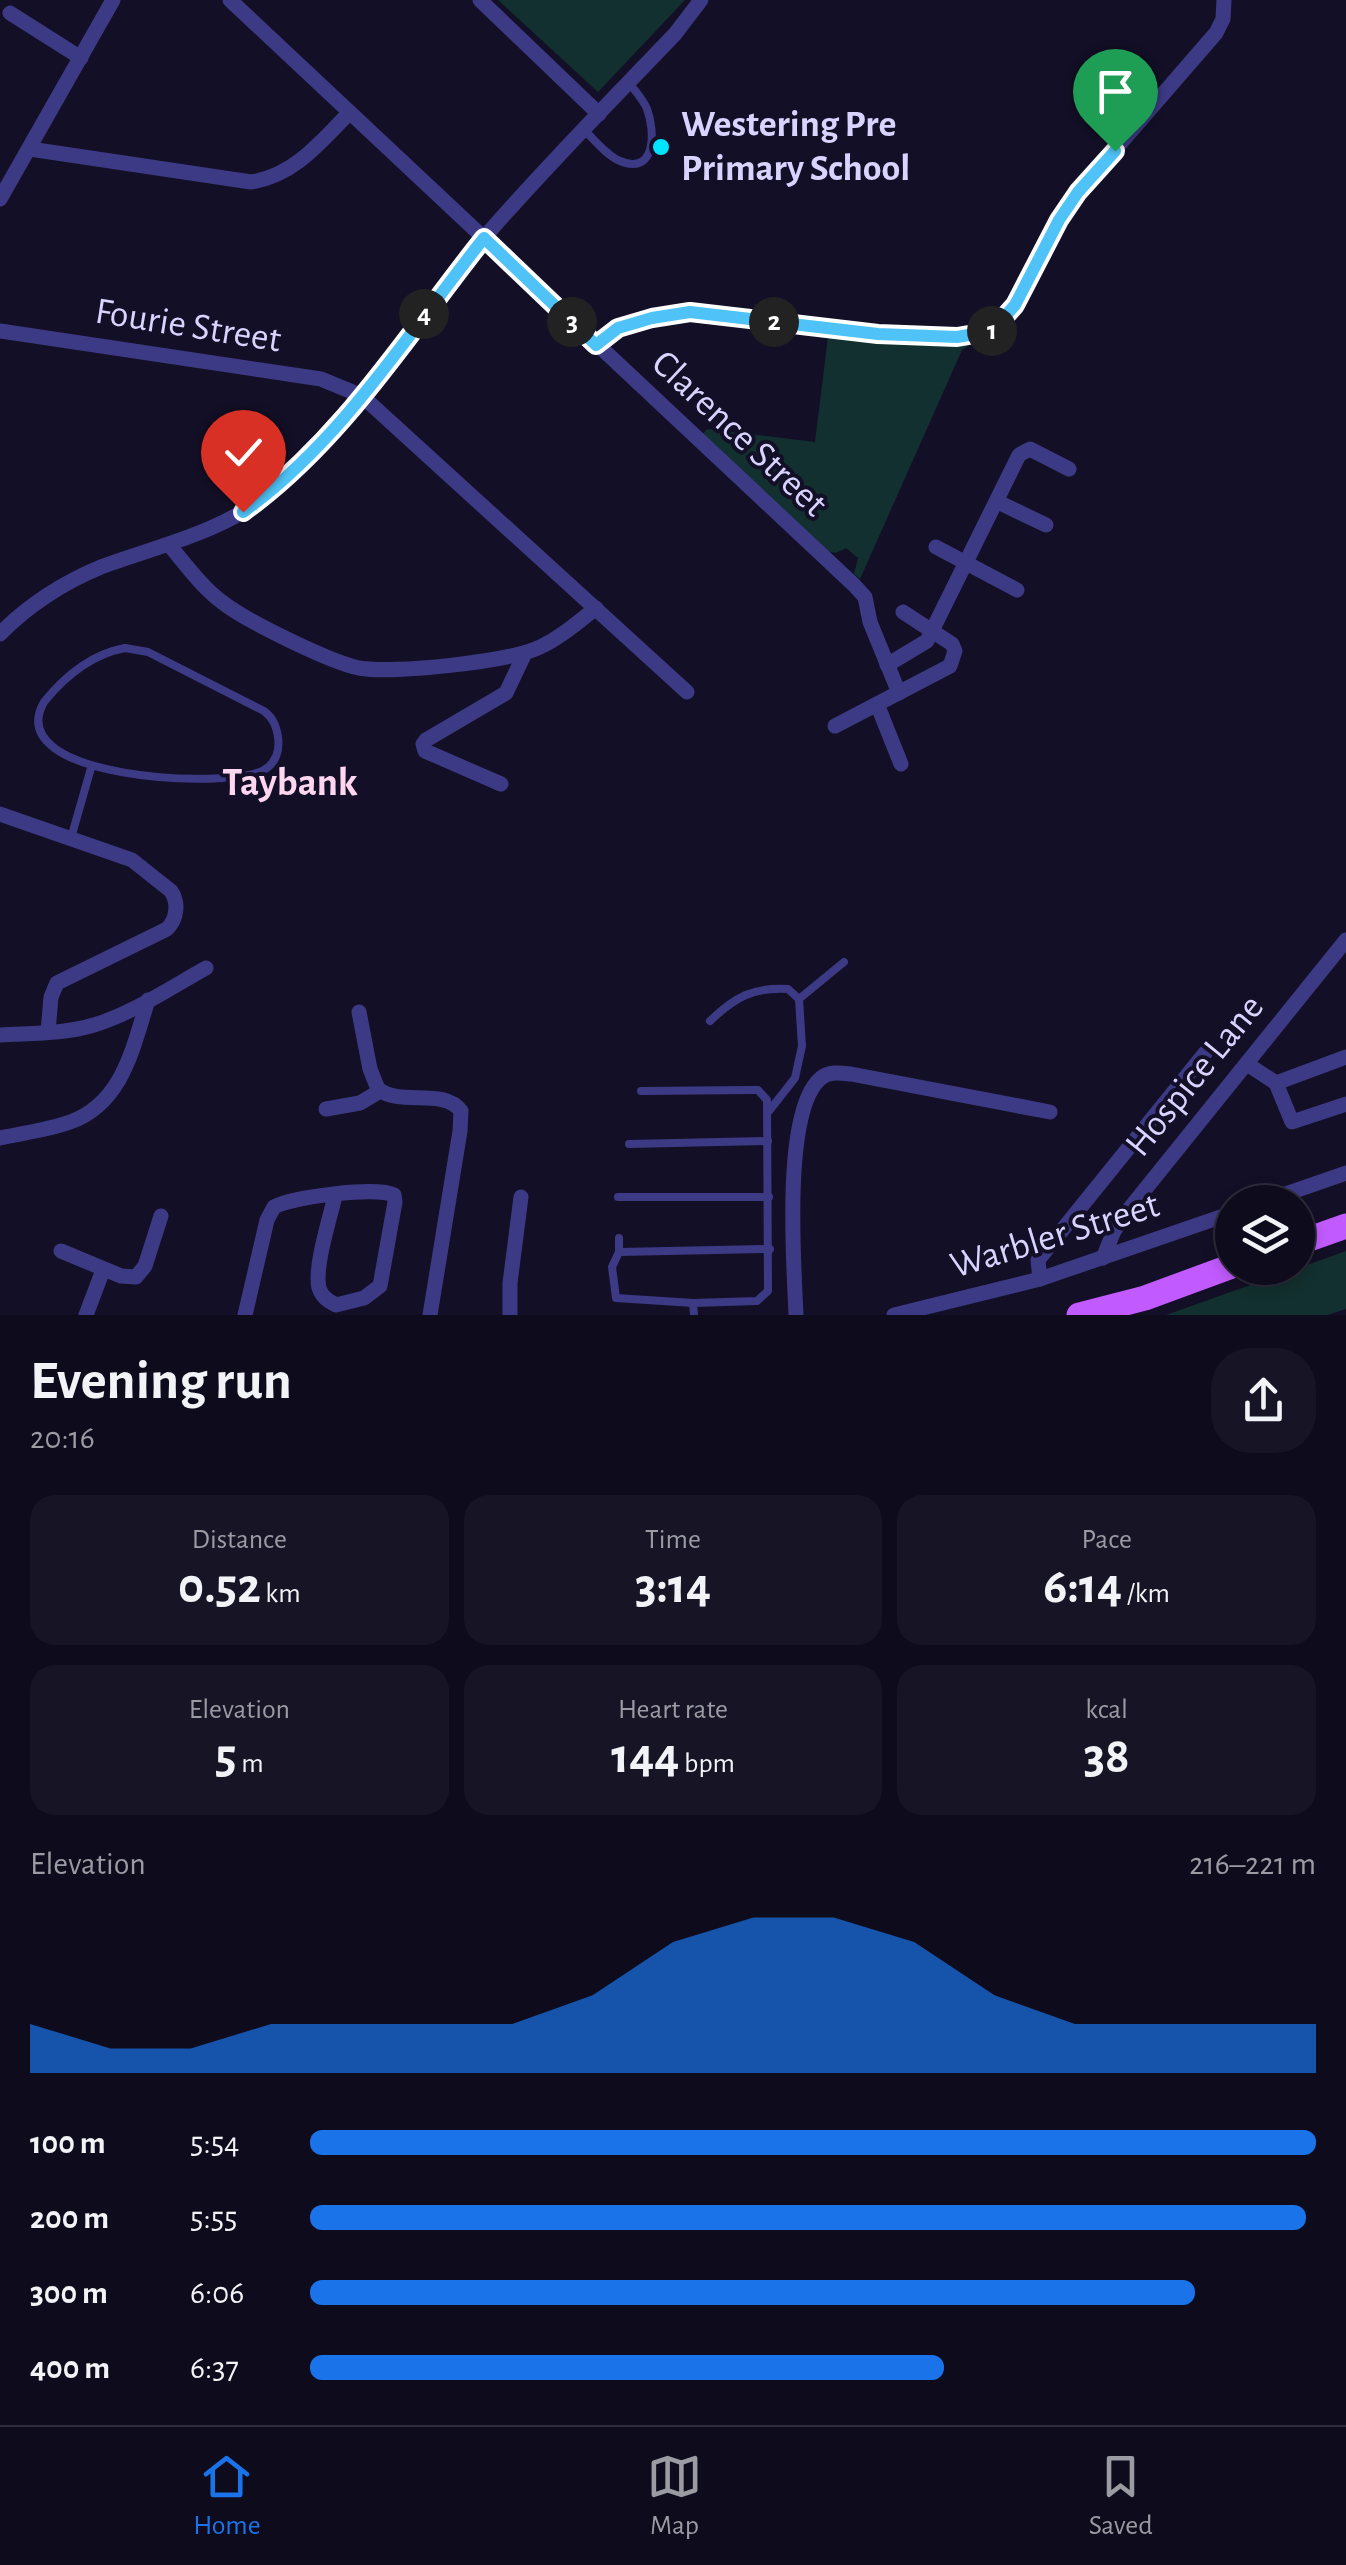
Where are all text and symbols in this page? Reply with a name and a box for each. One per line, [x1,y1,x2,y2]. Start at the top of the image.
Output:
pin [1073,49,1158,152]
icon: arrive [1088,64,1143,119]
place label: Westering Pre Primary School [681,106,910,188]
marker: Westering Pre Primary School [650,136,672,158]
pin: 4 [399,289,449,339]
street label: Fourie Street [92,293,284,359]
pin: 3 [547,297,597,347]
pin: 2 [749,297,799,347]
text: 4 [417,300,431,328]
pin: 1 [967,306,1017,356]
text: 3 [566,308,578,336]
text: 2 [767,308,781,336]
text: 1 [987,317,997,345]
street label: Clarence Street [644,344,834,524]
pin [201,410,286,513]
icon: check [216,425,271,480]
district label: Taybank [222,763,358,803]
street label: Hospice Lane [1119,988,1271,1164]
map controls [1215,1185,1315,1285]
button: layers [1215,1185,1315,1285]
street label: Warbler Street [946,1186,1164,1286]
button: share [1211,1348,1316,1453]
text: Evening run [30,1354,292,1409]
text: 20:16 [30,1422,95,1454]
text: Distance [192,1526,287,1554]
text: Time [645,1526,701,1554]
text: Pace [1081,1526,1132,1554]
text: 0.52 [178,1562,261,1612]
text: 3:14 [635,1562,711,1612]
text: 6:14 [1043,1562,1122,1612]
text: km [261,1580,301,1608]
text: /km [1122,1580,1170,1608]
text: Elevation [189,1696,290,1724]
text: Heart rate [618,1696,728,1724]
text: kcal [1085,1696,1128,1724]
text: 5 [215,1732,237,1782]
text: 144 [611,1732,679,1782]
text: 38 [1084,1732,1130,1782]
text: m [237,1750,264,1778]
text: bpm [679,1750,735,1778]
text: Elevation [30,1848,146,1880]
text: 216–221 m [1189,1848,1316,1880]
text: 100 m [30,2127,106,2159]
text: 5:54 [190,2127,239,2159]
text: 200 m [30,2202,109,2234]
text: 5:55 [190,2202,237,2234]
text: 300 m [30,2277,108,2309]
text: 6:06 [190,2277,244,2309]
text: 400 m [30,2352,110,2384]
text: 6:37 [190,2352,239,2384]
tab: Home [193,2449,261,2543]
tab: Map [647,2449,702,2543]
tab: Saved [1089,2449,1153,2543]

